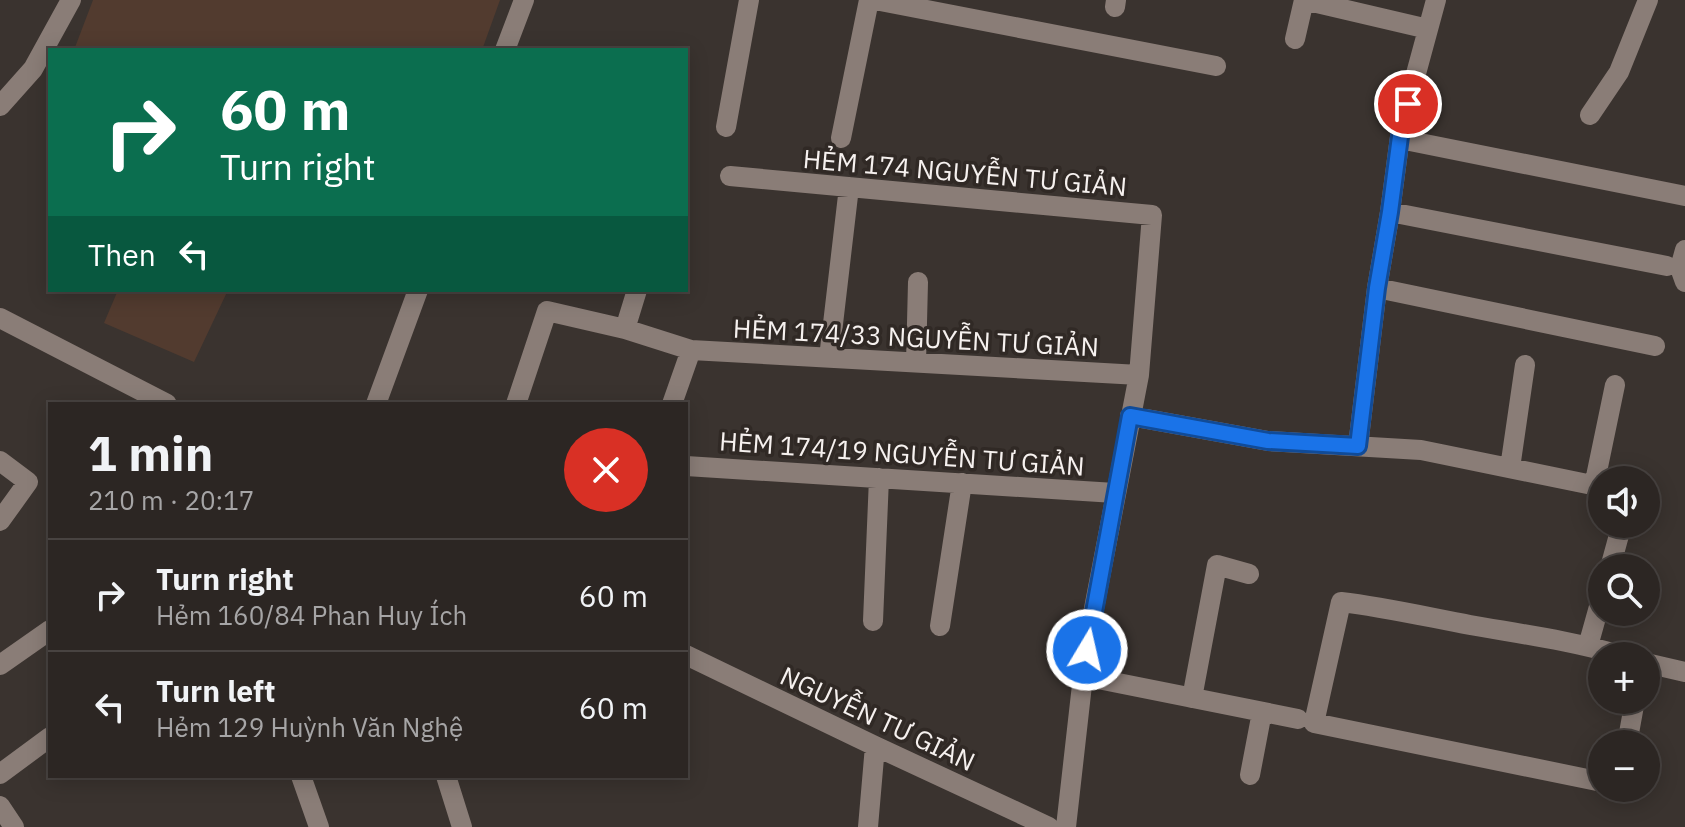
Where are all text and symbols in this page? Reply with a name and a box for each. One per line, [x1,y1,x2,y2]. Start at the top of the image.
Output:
pin [1374,70,1442,138]
text: 60 m [220,73,350,145]
icon: right [88,80,192,184]
icon: arrive [1386,82,1430,126]
street label: HẺM 174 NGUYỄN TƯ GIẢN [802,140,1128,203]
text: Turn right [220,143,376,190]
icon: left [172,232,216,276]
text: Then [88,235,156,274]
street label: HẺM 174/33 NGUYỄN TƯ GIẢN [732,309,1100,364]
text: 1 min [88,422,213,484]
street label: HẺM 174/19 NGUYỄN TƯ GIẢN [718,422,1086,483]
button: close [564,428,648,512]
map controls [1588,466,1660,802]
button: sound [1588,466,1660,538]
text: 210 m · 20:17 [88,483,254,517]
button: search [1588,554,1660,626]
text: Turn right [156,559,294,598]
icon: right [88,573,132,617]
text: 60 m [579,576,648,615]
text: Hẻm 160/84 Phan Huy Ích [156,598,467,632]
position arrow [1045,608,1129,692]
button: + [1588,642,1660,714]
street label: NGUYỄN TƯ GIẢN [775,657,981,778]
text: Turn left [156,671,275,710]
icon: left [88,685,132,729]
text: 60 m [579,688,648,727]
text: Hẻm 129 Huỳnh Văn Nghệ [156,710,463,744]
button: − [1588,730,1660,802]

